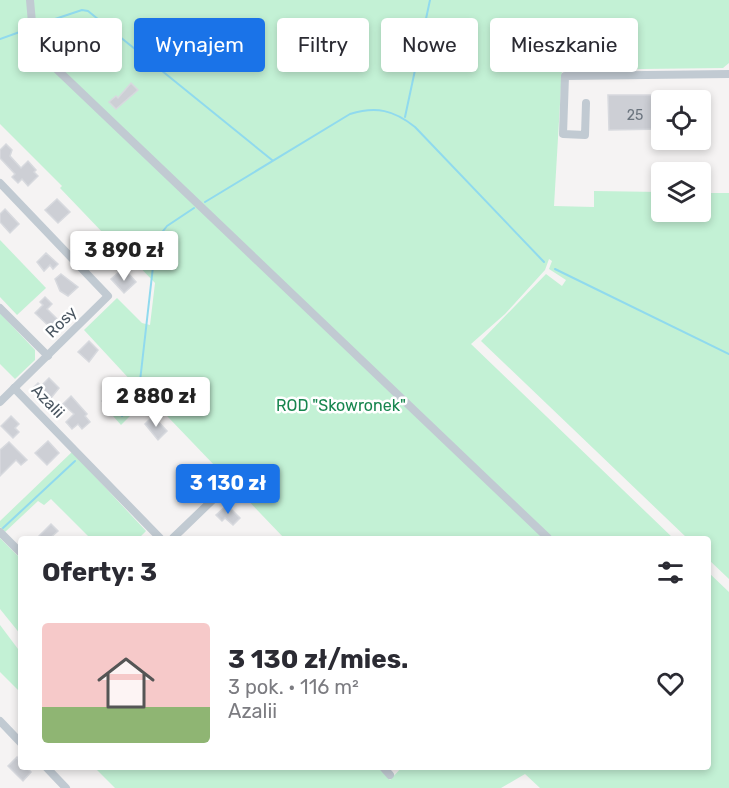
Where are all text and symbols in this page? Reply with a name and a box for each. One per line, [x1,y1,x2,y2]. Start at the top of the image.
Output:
chip: Kupno [18,18,122,72]
chip: Wynajem [134,18,265,72]
chip: Filtry [277,18,369,72]
chip: Nowe [381,18,478,72]
chip: Mieszkanie [490,18,638,72]
map controls [651,90,711,222]
button: locate [651,90,711,150]
house number: 25 [627,107,643,124]
button: layers [651,162,711,222]
pin: 3 890 zł [62,231,186,282]
text: 3 890 zł [84,238,164,262]
street label: Rosy [41,302,81,342]
pin: 2 880 zł [94,377,218,428]
street label: Azalii [28,380,68,422]
text: 2 880 zł [116,384,196,408]
park label: ROD "Skowronek" [276,396,406,415]
pin: 3 130 zł [166,464,290,515]
text: 3 130 zł [190,471,266,495]
icon: filters [654,556,687,589]
text: Oferty: 3 [42,557,157,588]
text: 3 130 zł/mies. [228,644,409,675]
icon: home [90,647,162,719]
icon: heart [654,667,687,700]
text: 3 pok. · 116 m² [228,675,359,699]
text: Azalii [228,699,277,723]

